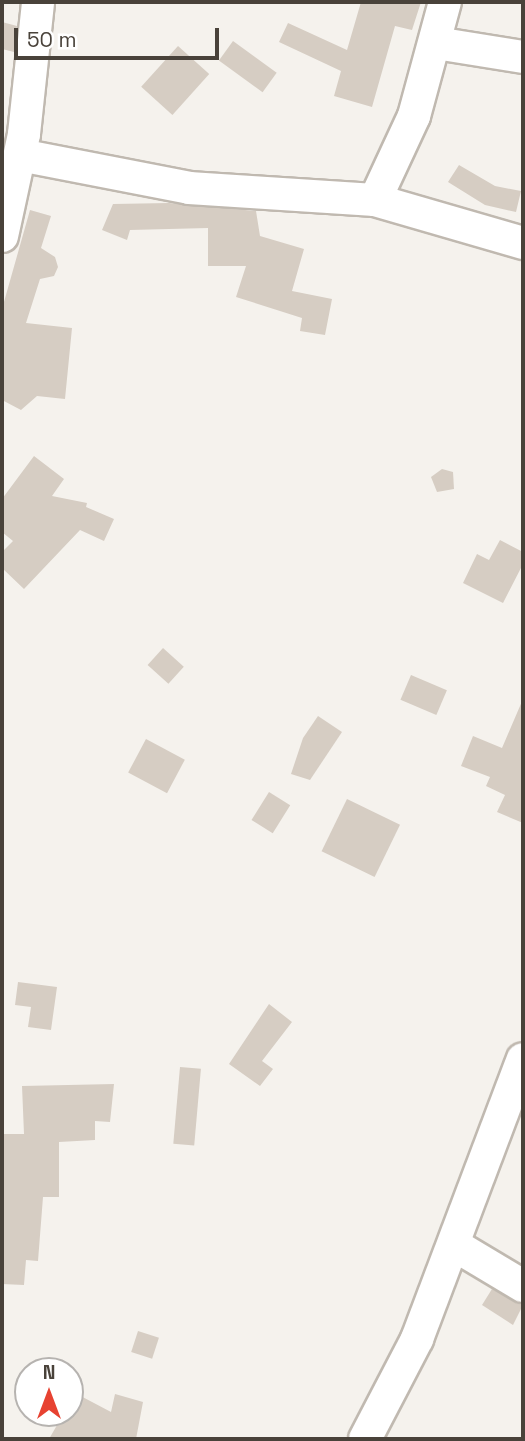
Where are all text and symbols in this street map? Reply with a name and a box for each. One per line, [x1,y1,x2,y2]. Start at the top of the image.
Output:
scale bar [18,14,222,58]
text: 50 m [27,26,77,53]
north arrow [14,1357,84,1427]
text: N [43,1360,55,1385]

